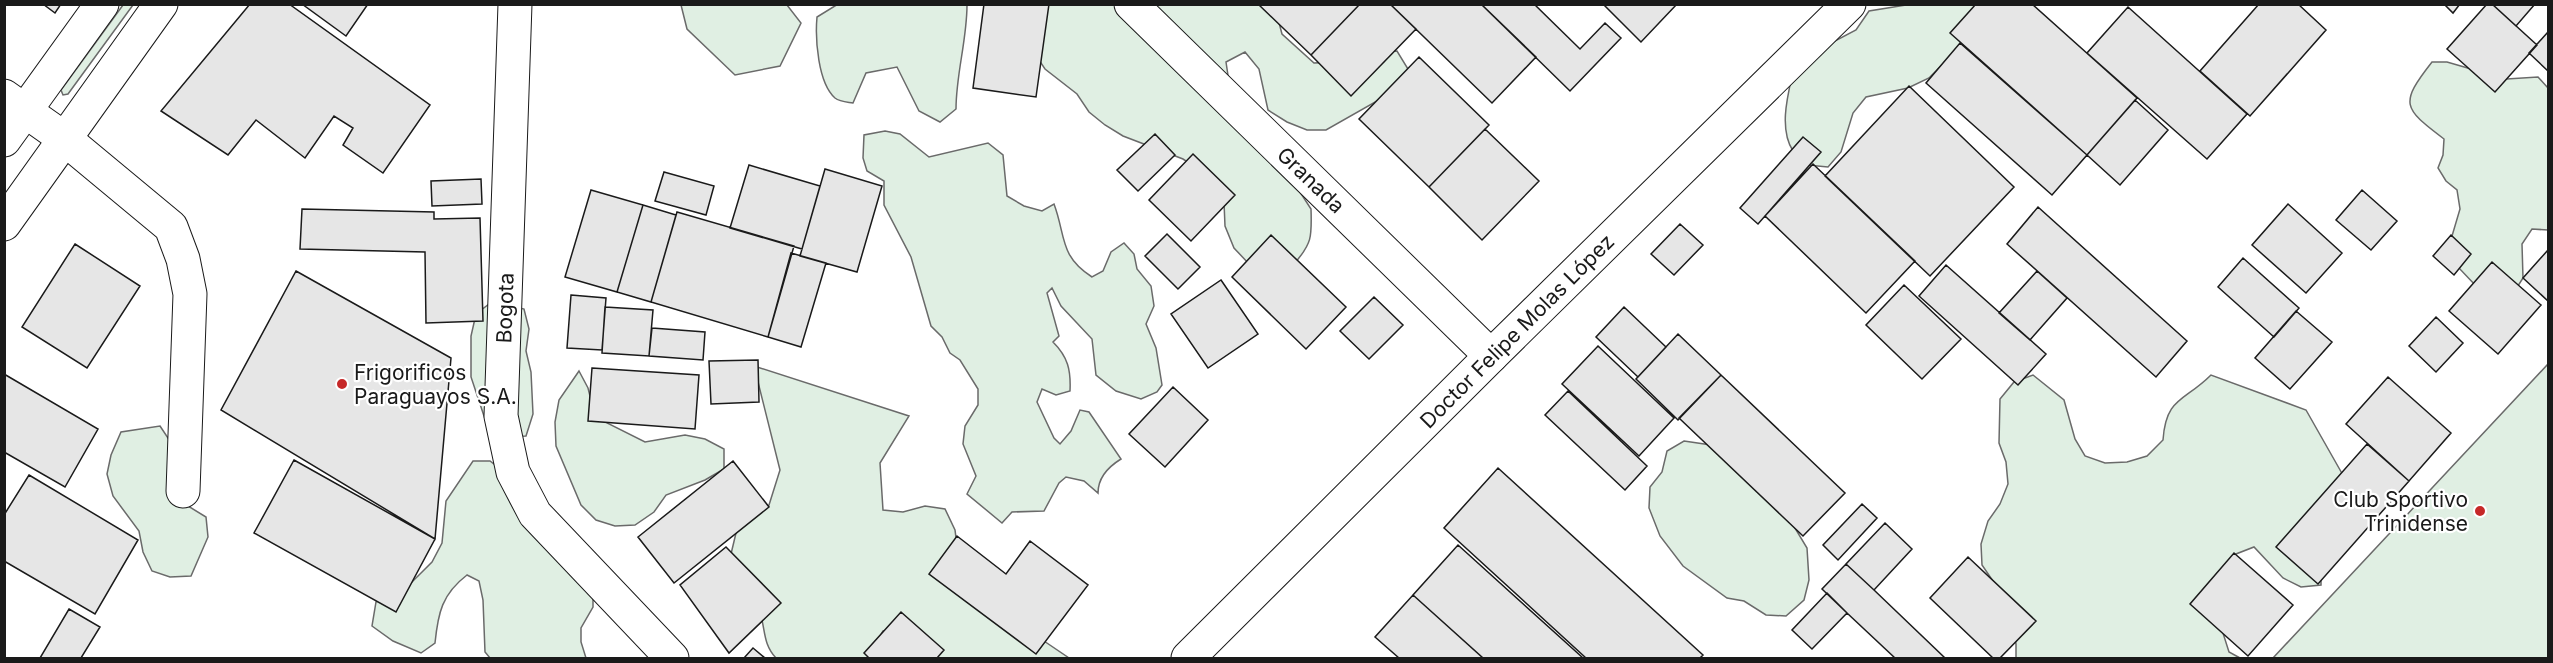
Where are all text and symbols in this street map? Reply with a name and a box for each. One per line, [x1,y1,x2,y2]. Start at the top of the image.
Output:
street label: Granada [1272,142,1350,218]
street label: Doctor Felipe Molas López [1415,229,1619,433]
street label: Bogota [491,272,519,344]
place label: Frigorificos Paraguayos S.A. [354,360,517,409]
marker: Frigorificos Paraguayos S.A. [335,377,349,391]
place label: Club Sportivo Trinidense [2333,487,2468,536]
marker: Club Sportivo Trinidense [2473,504,2487,518]

